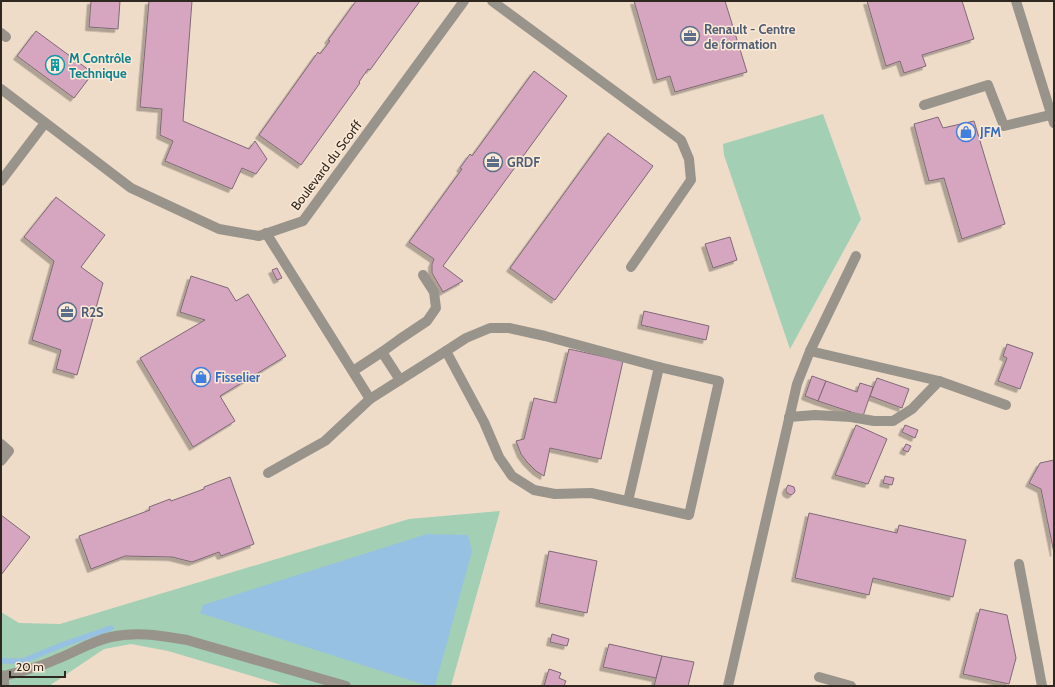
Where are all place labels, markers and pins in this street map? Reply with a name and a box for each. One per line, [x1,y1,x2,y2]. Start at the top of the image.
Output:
place label: Renault - Centre de formation [704,21,796,52]
office icon: Renault - Centre de formation [679,25,701,47]
place label: M Contrôle Technique [69,50,131,81]
building icon: M Contrôle Technique [44,54,66,76]
shop icon: JFM [955,121,977,143]
place label: JFM [979,124,1001,140]
office icon: GRDF [482,151,504,173]
place label: GRDF [507,154,540,170]
office icon: R2S [56,301,78,323]
place label: R2S [81,304,104,320]
shop icon: Fisselier [190,366,212,388]
place label: Fisselier [215,369,261,385]

